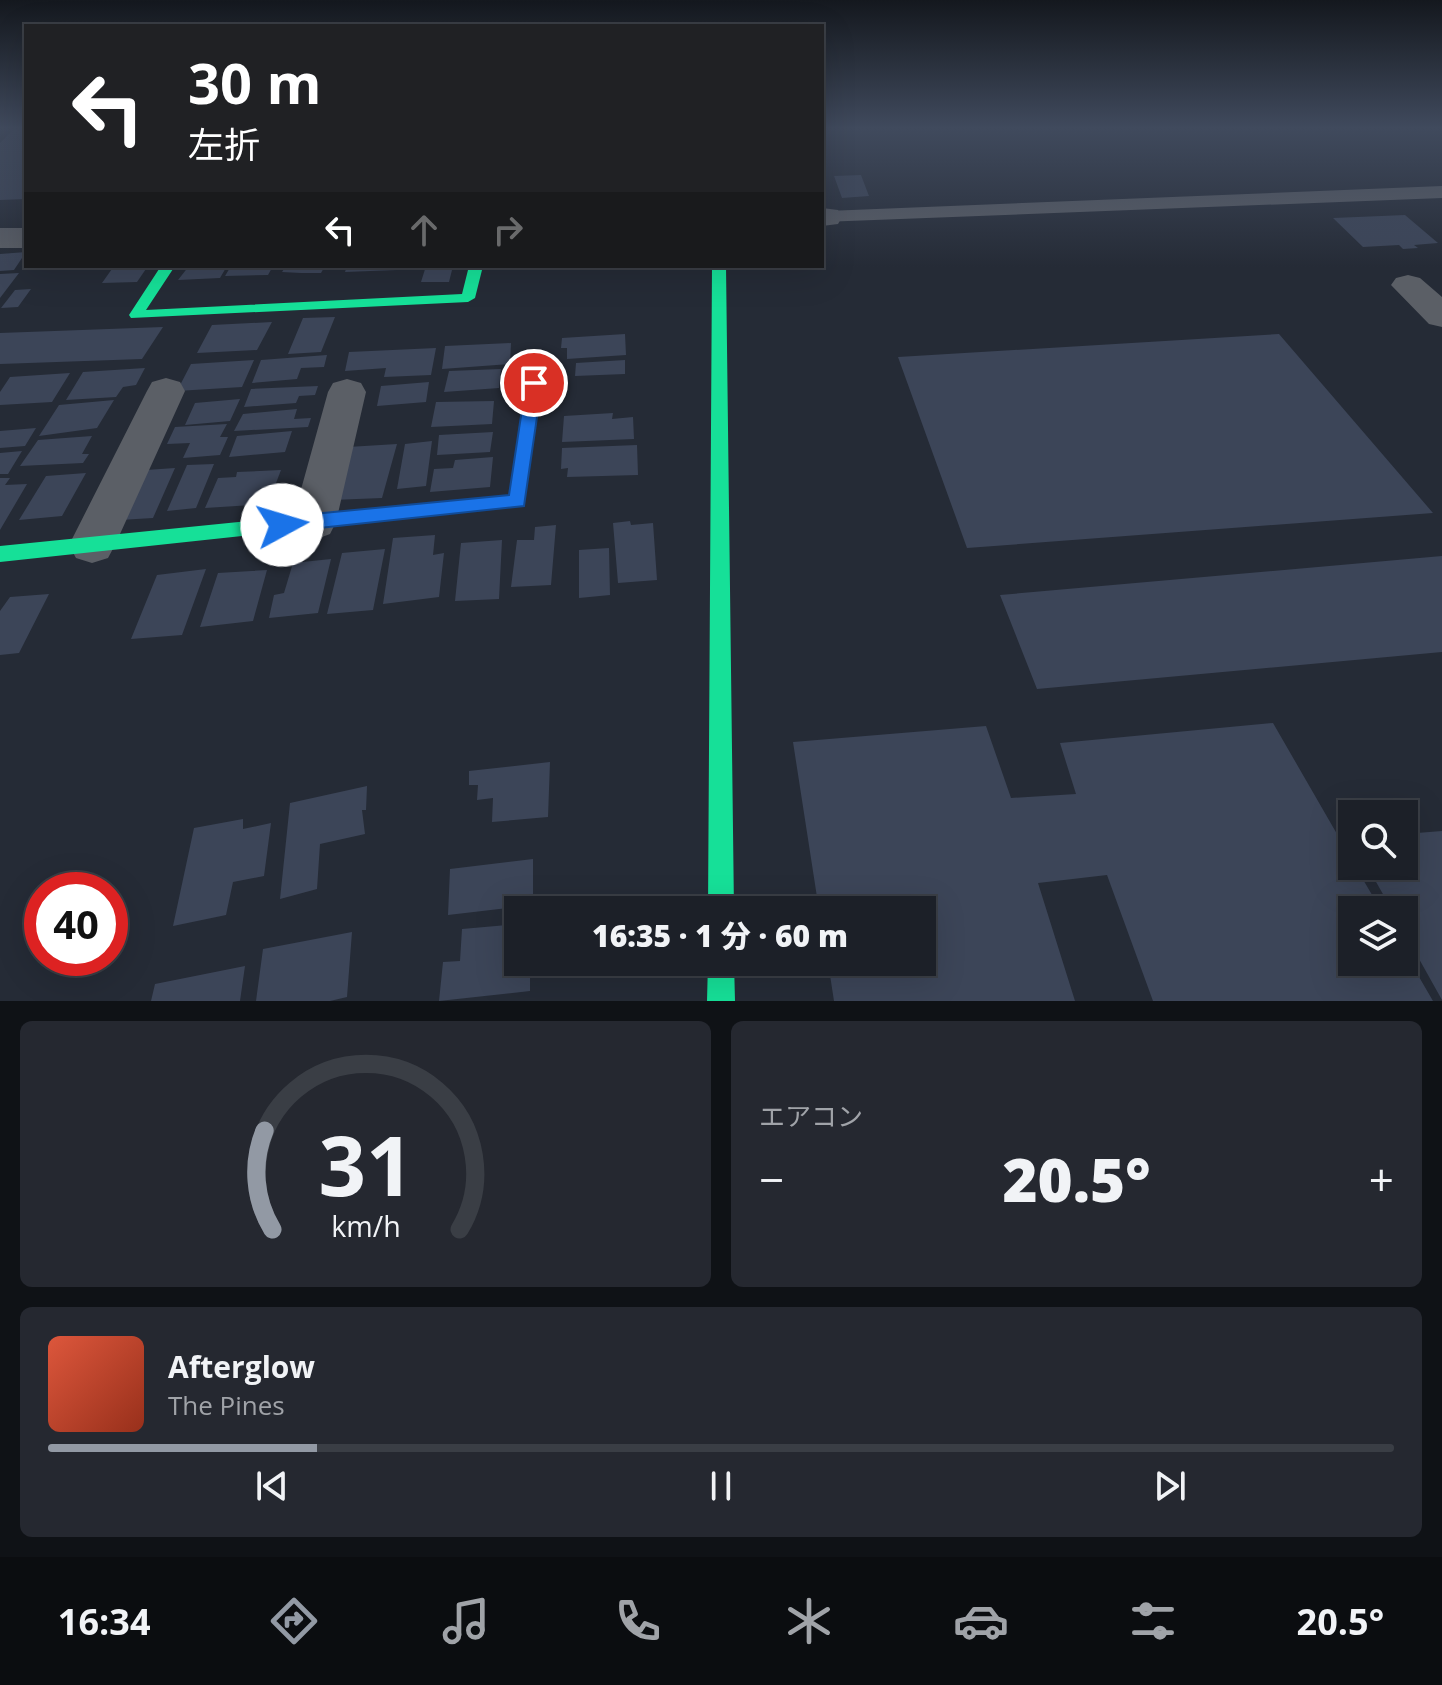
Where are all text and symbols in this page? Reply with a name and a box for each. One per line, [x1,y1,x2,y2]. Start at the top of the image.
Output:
text: 30 m [188,44,322,120]
icon: left [56,56,160,160]
text: 左折 [188,120,260,169]
icon: left [318,208,362,252]
icon: ahead [402,208,446,252]
icon: right [486,208,530,252]
pin [500,349,568,417]
icon: arrive [512,361,556,405]
position arrow [240,483,324,567]
map controls [1338,800,1418,976]
button: search [1338,800,1418,880]
speed limit sign: 40 [24,872,128,976]
button: layers [1338,896,1418,976]
text: 16:35 · 1 分 · 60 m [592,915,848,956]
text: エアコン [759,1098,863,1134]
text: 31 [318,1107,413,1220]
text: 20.5° [1002,1138,1151,1220]
text: − [759,1149,784,1209]
text: + [1369,1149,1394,1209]
text: km/h [331,1206,400,1245]
text: Afterglow [168,1346,315,1387]
text: The Pines [168,1387,285,1423]
icon: previous [250,1464,294,1508]
icon: pause [699,1464,743,1508]
icon: next [1148,1464,1192,1508]
icon: directions [266,1593,322,1649]
icon: music [438,1593,494,1649]
icon: phone [610,1593,666,1649]
icon: climate [781,1593,837,1649]
icon: car [953,1593,1009,1649]
icon: filters [1125,1593,1181,1649]
text: 16:34 [58,1597,150,1646]
text: 20.5° [1297,1597,1384,1646]

